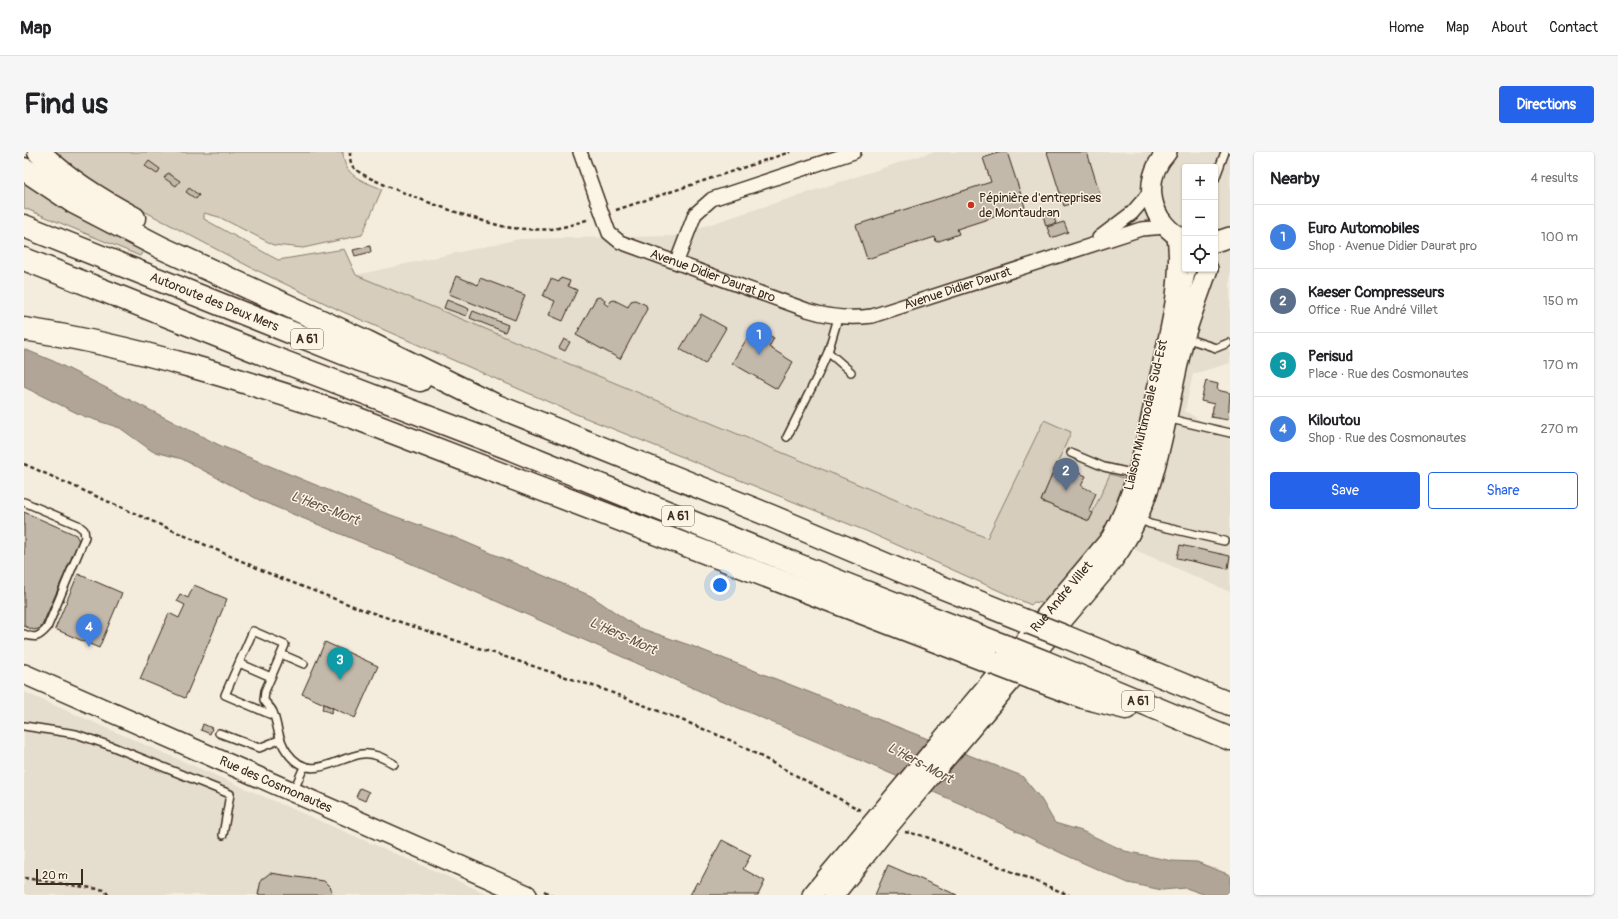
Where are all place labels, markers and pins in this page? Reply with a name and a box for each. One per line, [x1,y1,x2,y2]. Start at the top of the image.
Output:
place label: Pépinière d'entreprises de Montaudran [979,190,1101,221]
marker: Pépinière d'entreprises de Montaudran [966,200,976,210]
pin: 1 [746,322,772,355]
pin: 2 [1053,458,1079,491]
pin: 4 [76,614,102,647]
pin: 3 [327,647,353,680]

